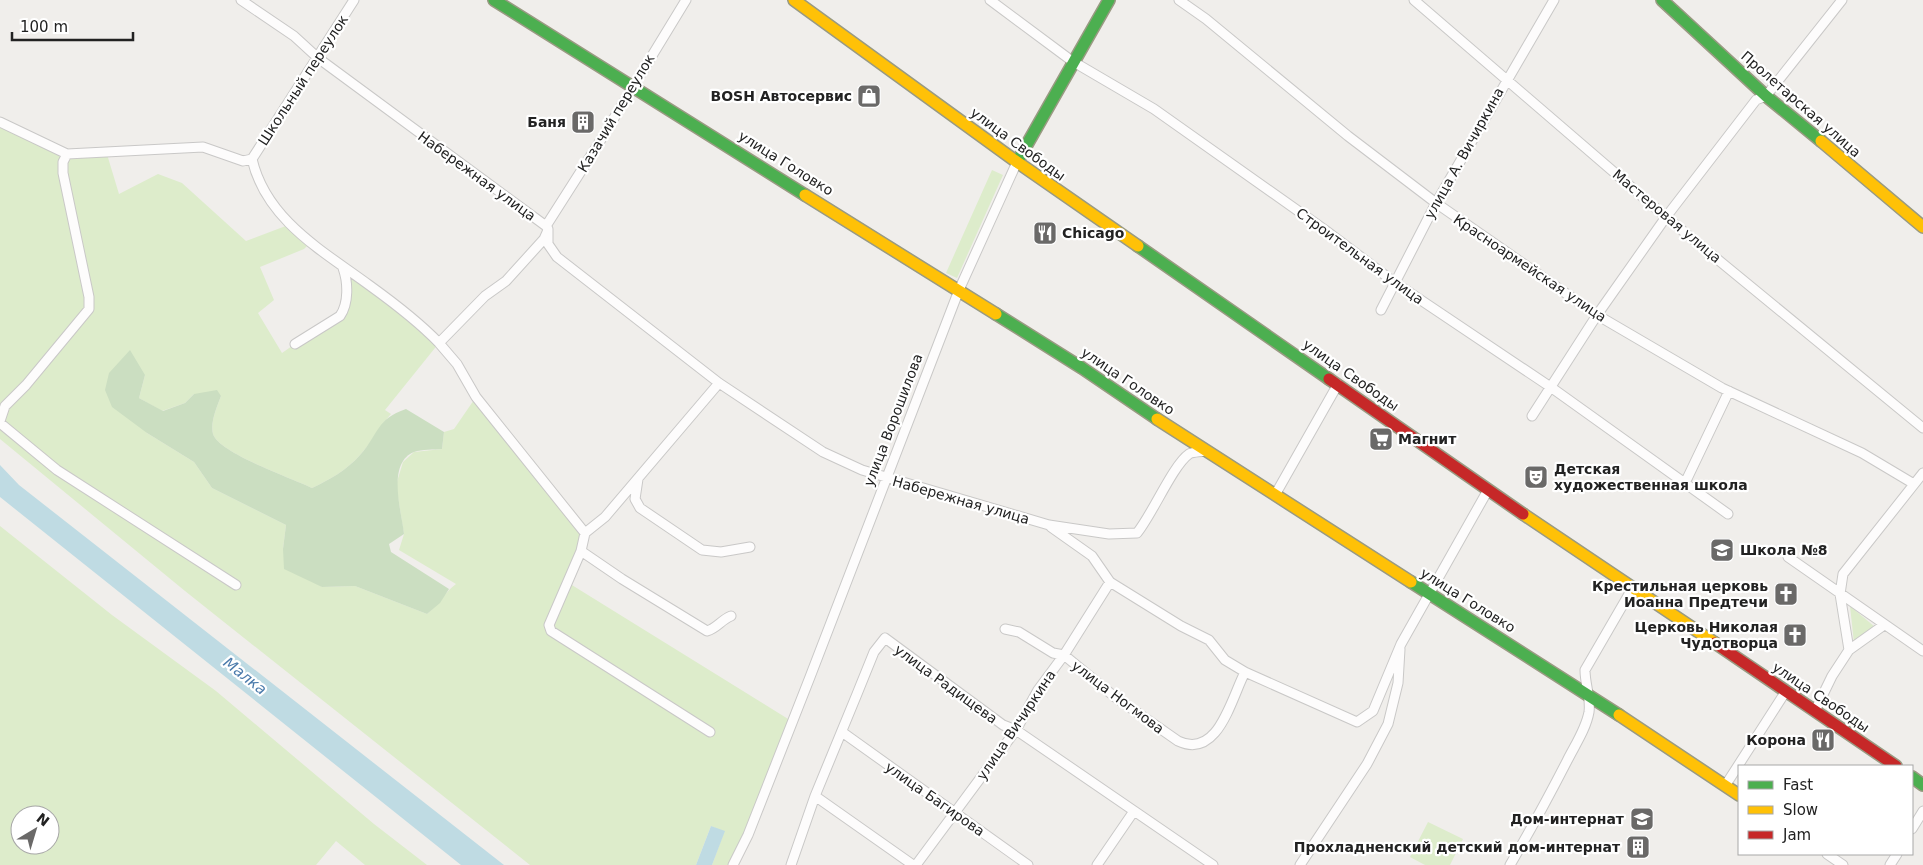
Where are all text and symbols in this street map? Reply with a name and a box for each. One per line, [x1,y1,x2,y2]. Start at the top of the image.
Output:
scale bar [12,10,134,42]
street label: Школьный переулок [255,12,351,148]
text: 100 m [20,18,68,36]
street label: Пролетарская улица [1738,48,1864,160]
street label: Казачий переулок [574,51,658,175]
shop icon: BOSH Автосервис [856,83,882,109]
street label: улица А. Вичиркина [1421,85,1507,221]
place label: BOSH Автосервис [711,88,852,104]
street label: улица Свободы [967,104,1069,184]
building icon: Баня [570,109,596,135]
place label: Баня [527,114,566,130]
street label: улица Головко [736,127,836,199]
street label: Набережная улица [415,128,539,224]
street label: Мастеровая улица [1609,166,1725,266]
street label: Строительная улица [1293,204,1427,308]
street label: Красноармейская улица [1451,211,1609,325]
restaurant icon: Chicago [1032,220,1058,246]
place label: Chicago [1062,225,1125,241]
street label: улица Свободы [1300,336,1402,414]
street label: улица Головко [1078,344,1178,418]
street label: улица Ворошилова [860,351,926,489]
supermarket icon: Магнит [1368,426,1394,452]
place label: Магнит [1398,431,1457,447]
place label: Детская художественная школа [1554,461,1748,493]
theatre icon: Детская художественная школа [1523,464,1549,490]
street label: Набережная улица [891,473,1031,527]
school or university icon: Школа №8 [1709,537,1735,563]
place label: Школа №8 [1740,542,1828,558]
street label: улица Головко [1418,564,1518,636]
place label: Крестильная церковь Иоанна Предтечи [1592,578,1768,610]
church icon: Крестильная церковь Иоанна Предтечи [1773,581,1799,607]
place label: Церковь Николая Чудотворца [1634,619,1778,651]
church icon: Церковь Николая Чудотворца [1782,622,1808,648]
street label: улица Радищева [891,641,1001,727]
water label: Малка [220,654,270,698]
street label: улица Ногмова [1069,657,1167,737]
street label: улица Свободы [1770,659,1872,735]
street label: улица Вичиркина [973,667,1059,783]
restaurant icon: Корона [1810,727,1836,753]
place label: Корона [1746,732,1806,748]
street label: улица Багирова [882,759,988,839]
legend [1738,765,1913,855]
text: Fast [1783,776,1813,794]
text: Slow [1783,801,1818,819]
north arrow [10,805,60,855]
school or university icon: Дом-интернат [1629,806,1655,832]
text: N [33,810,53,830]
place label: Дом-интернат [1510,811,1625,827]
text: Jam [1782,826,1811,844]
building icon: Прохладненский детский дом-интернат [1625,834,1651,860]
place label: Прохладненский детский дом-интернат [1294,839,1621,855]

